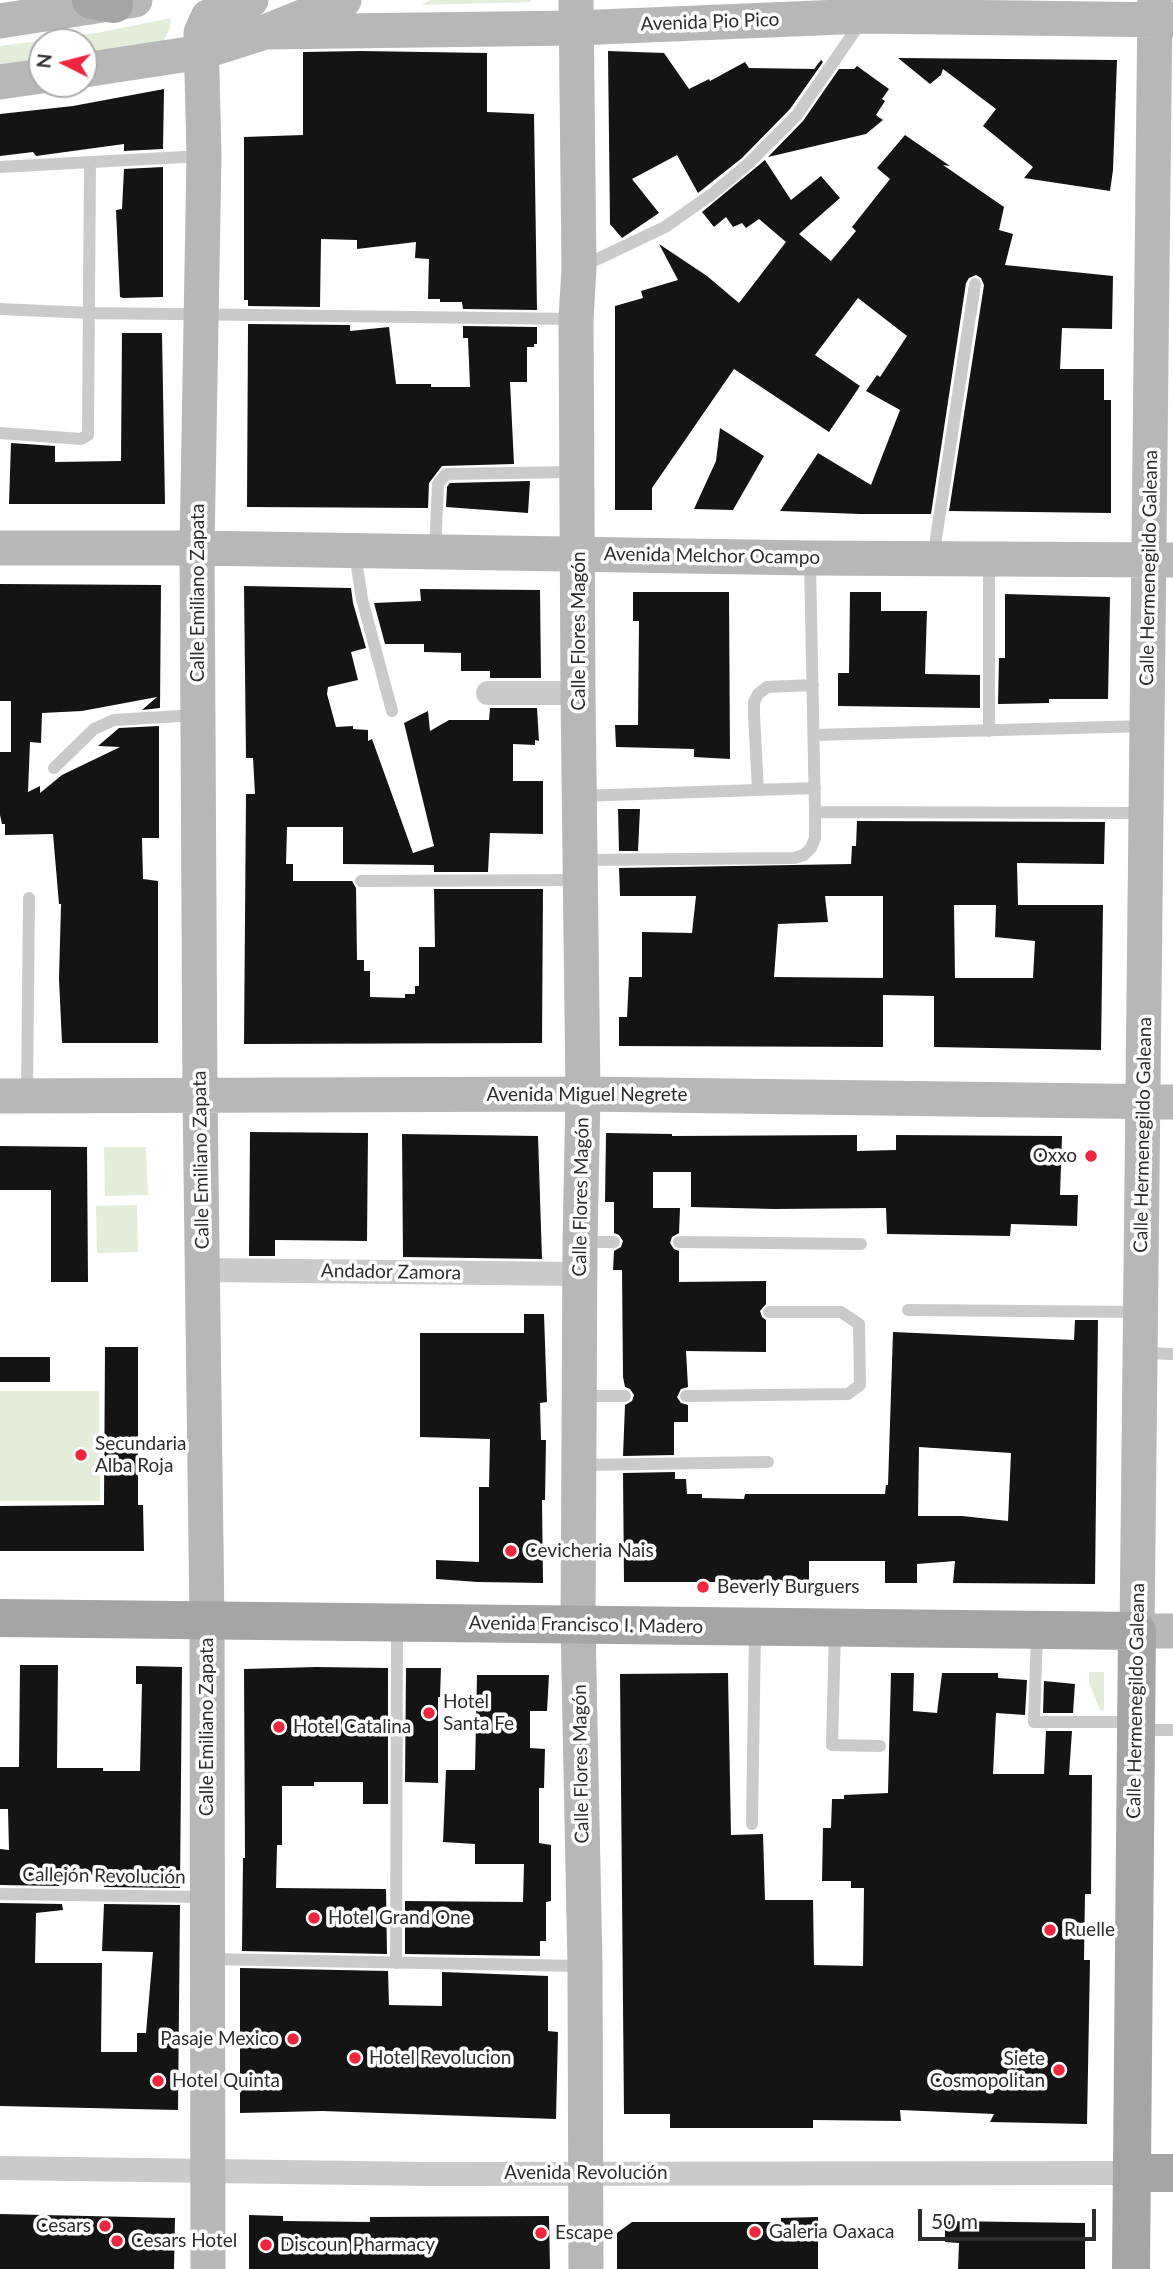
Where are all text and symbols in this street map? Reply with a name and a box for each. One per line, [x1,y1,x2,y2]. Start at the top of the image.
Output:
street label: Avenida Pio Pico [640,8,780,36]
north arrow [28,28,98,98]
text: N [31,52,56,69]
street label: Calle Hermenegildo Galeana [1136,450,1162,686]
street label: Calle Emiliano Zapata [187,504,209,682]
street label: Avenida Melchor Ocampo [604,543,820,569]
street label: Calle Flores Magón [568,551,590,711]
street label: Calle Hermenegildo Galeana [1130,1017,1156,1253]
street label: Calle Emiliano Zapata [188,1070,214,1250]
street label: Avenida Miguel Negrete [486,1084,688,1106]
street label: Calle Flores Magón [568,1117,594,1277]
place label: Oxxo [1033,1145,1077,1167]
marker: Oxxo [1083,1148,1099,1164]
street label: Andador Zamora [321,1259,461,1285]
place label: Secundaria Alba Roja [95,1433,187,1477]
marker: Secundaria Alba Roja [73,1447,89,1463]
place label: Cevicheria Nais [525,1540,654,1562]
marker: Cevicheria Nais [503,1543,519,1559]
place label: Beverly Burguers [717,1576,860,1598]
marker: Beverly Burguers [695,1579,711,1595]
street label: Calle Hermenegildo Galeana [1123,1583,1149,1819]
street label: Avenida Francisco I. Madero [469,1612,703,1638]
street label: Calle Emiliano Zapata [196,1638,218,1816]
street label: Calle Flores Magón [568,1684,594,1844]
place label: Hotel Santa Fe [443,1691,514,1735]
marker: Hotel Santa Fe [421,1705,437,1721]
place label: Hotel Catalina [293,1716,411,1738]
marker: Hotel Catalina [271,1719,287,1735]
street label: Callejón Revolución [22,1863,186,1889]
place label: Hotel Grand One [328,1907,471,1929]
marker: Hotel Grand One [306,1910,322,1926]
place label: Ruelle [1064,1919,1115,1941]
marker: Ruelle [1042,1922,1058,1938]
place label: Pasaje Mexico [160,2028,279,2050]
marker: Pasaje Mexico [285,2031,301,2047]
place label: Hotel Revolucion [369,2047,511,2069]
place label: Siete Cosmopolitan [930,2048,1045,2092]
marker: Hotel Revolucion [347,2050,363,2066]
marker: Siete Cosmopolitan [1051,2062,1067,2078]
place label: Hotel Quinta [172,2070,280,2092]
marker: Hotel Quinta [150,2073,166,2089]
street label: Avenida Revolución [504,2162,668,2184]
scale bar [921,2196,1100,2240]
text: 50 m [931,2208,978,2233]
place label: Cesars [36,2215,91,2237]
marker: Cesars [97,2218,113,2234]
place label: Galeria Oaxaca [769,2221,894,2243]
place label: Escape [555,2222,613,2244]
marker: Galeria Oaxaca [747,2224,763,2240]
marker: Escape [533,2225,549,2241]
place label: Cesars Hotel [131,2230,237,2252]
marker: Cesars Hotel [109,2233,125,2249]
place label: Discoun Pharmacy [280,2234,435,2256]
marker: Discoun Pharmacy [258,2237,274,2253]

